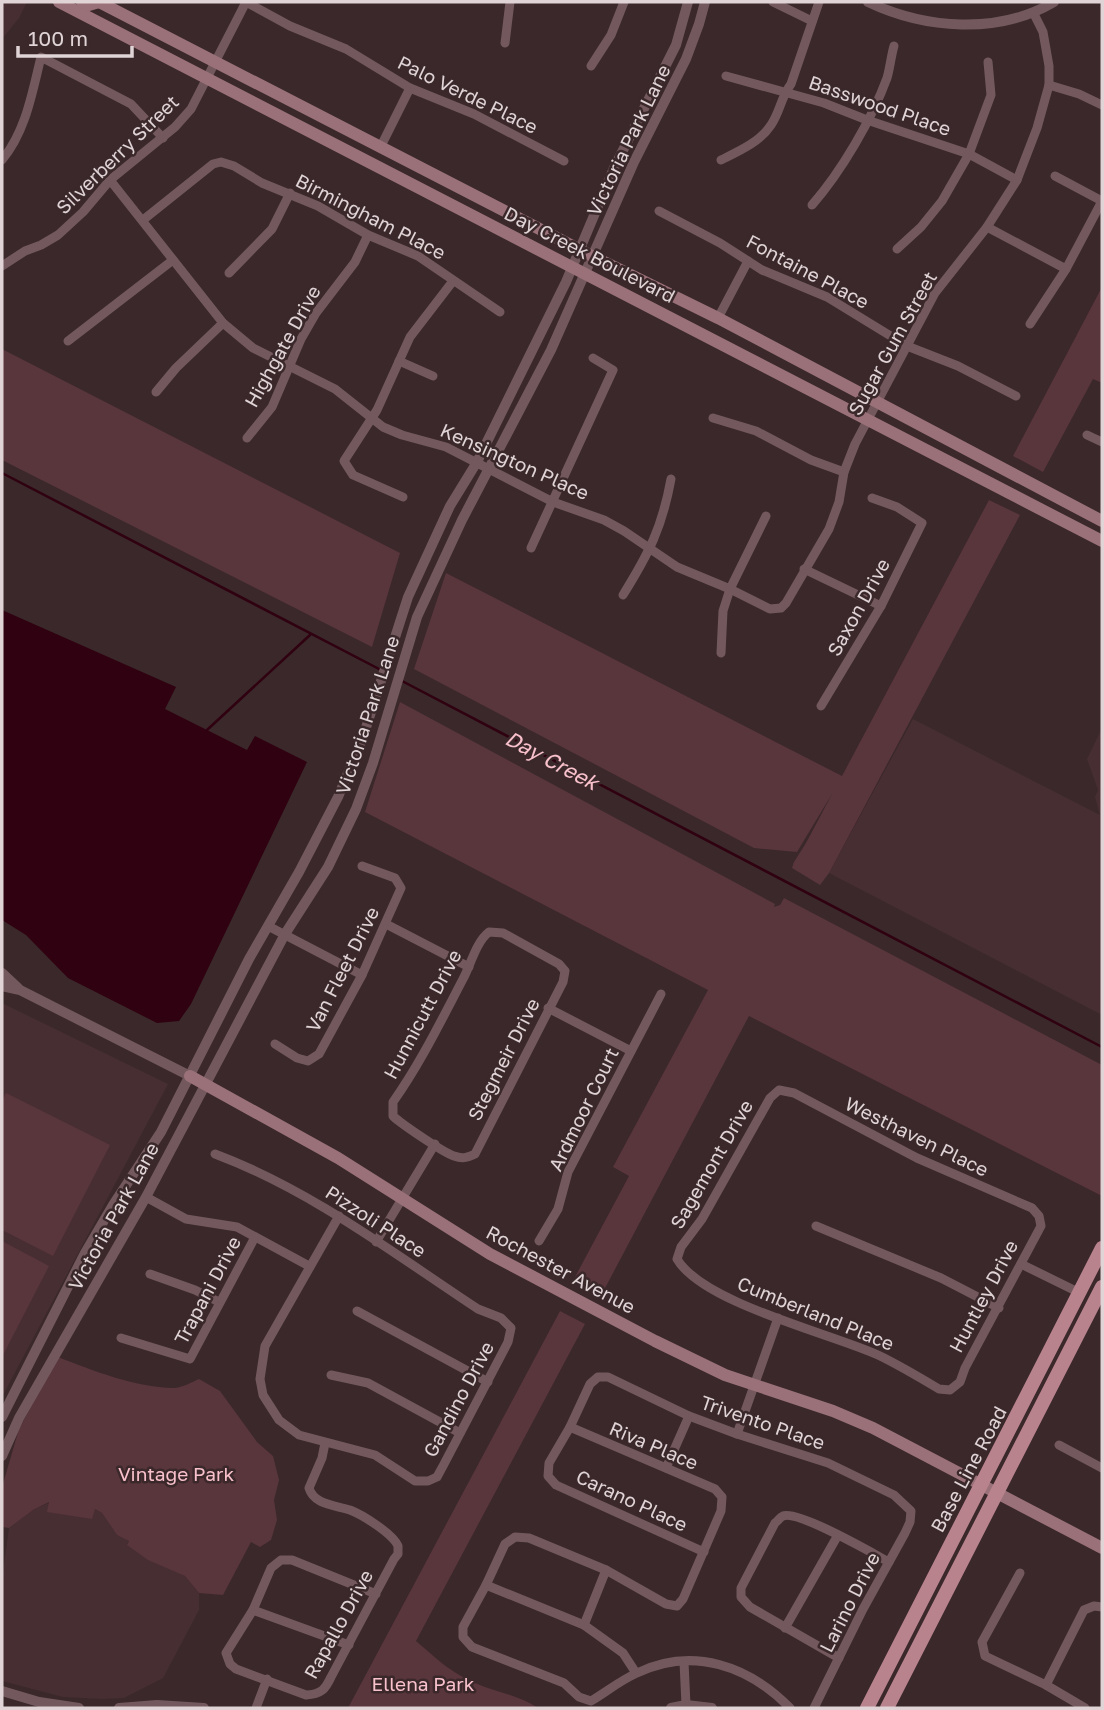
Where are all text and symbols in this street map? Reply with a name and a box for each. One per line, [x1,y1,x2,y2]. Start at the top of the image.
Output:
scale bar [18,14,131,58]
text: 100 m [28,25,88,51]
street label: Palo Verde Place [394,50,542,138]
street label: Victoria Park Lane [581,61,675,219]
street label: Basswood Place [806,70,954,140]
street label: Silverberry Street [51,90,183,218]
street label: Birmingham Place [292,168,450,264]
street label: Day Creek Boulevard [501,201,679,307]
street label: Fontaine Place [743,229,873,313]
street label: Sugar Gum Street [843,267,941,419]
street label: Highgate Drive [239,281,325,411]
street label: Kensington Place [437,418,593,504]
street label: Saxon Drive [822,554,894,660]
street label: Victoria Park Lane [330,633,404,797]
water label: Day Creek [501,725,605,796]
street label: Van Fleet Drive [301,903,383,1035]
street label: Hunnicutt Drive [378,945,466,1083]
street label: Stegmeir Drive [462,994,544,1124]
street label: Ardmoor Court [543,1043,623,1175]
street label: Westhaven Place [842,1091,992,1181]
street label: Sagemont Drive [665,1096,757,1232]
street label: Victoria Park Lane [63,1138,163,1294]
street label: Pizzoli Place [321,1180,431,1262]
street label: Rochester Avenue [483,1220,639,1318]
street label: Trapani Drive [169,1232,245,1348]
street label: Huntley Drive [944,1236,1022,1356]
street label: Cumberland Place [734,1271,898,1355]
street label: Gandino Drive [418,1337,498,1461]
street label: Trivento Place [698,1390,828,1454]
street label: Base Line Road [925,1402,1011,1536]
street label: Riva Place [606,1416,702,1474]
park label: Vintage Park [118,1462,234,1485]
street label: Carano Place [573,1464,691,1536]
street label: Larino Drive [814,1548,884,1656]
street label: Rapallo Drive [299,1565,377,1683]
park label: Ellena Park [372,1672,475,1695]

